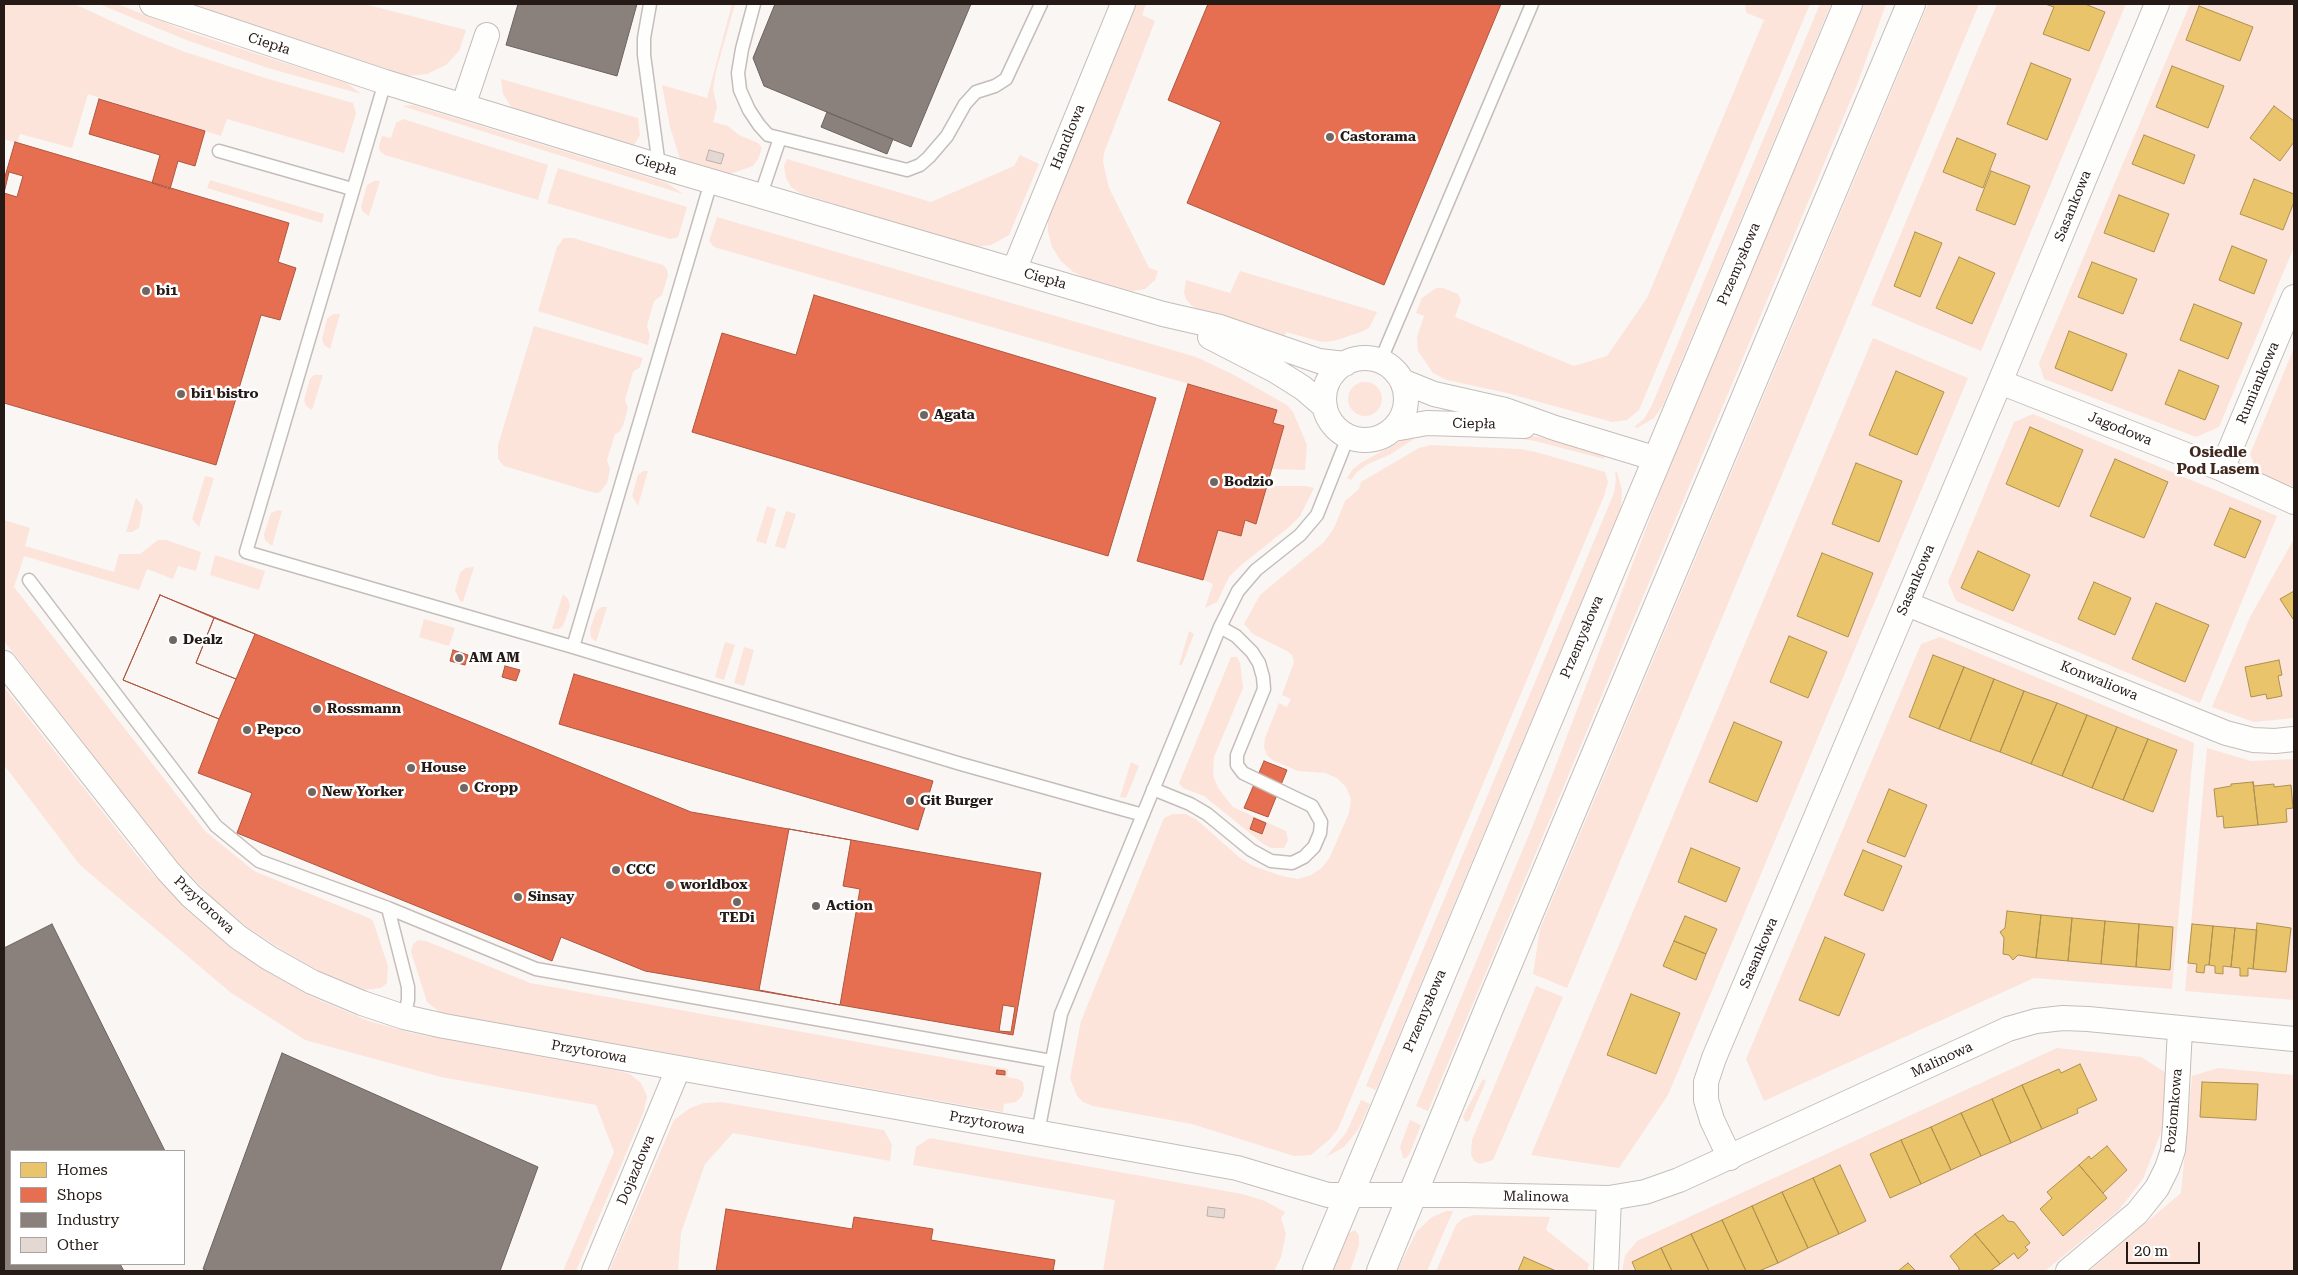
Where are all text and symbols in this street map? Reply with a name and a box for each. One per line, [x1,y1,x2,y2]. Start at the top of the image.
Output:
street label: Ciepła [246,29,292,59]
street label: Handlowa [1047,102,1089,172]
place label: Castorama [1340,129,1416,145]
marker: Castorama [1324,131,1336,143]
street label: Ciepła [633,151,679,179]
street label: Sasankowa [2051,168,2095,244]
street label: Przemysłowa [1714,220,1764,308]
street label: Ciepła [1022,265,1068,293]
place label: bi1 [156,283,178,299]
marker: bi1 [140,285,152,297]
street label: Rumiankowa [2233,339,2283,427]
place label: bi1 bistro [191,386,259,402]
marker: bi1 bistro [175,388,187,400]
place label: Agata [934,407,975,423]
marker: Agata [918,409,930,421]
street label: Jagodowa [2086,409,2154,449]
street label: Ciepła [1452,415,1496,433]
district label: Osiedle Pod Lasem [2176,444,2260,479]
place label: Bodzio [1224,474,1273,490]
marker: Bodzio [1208,476,1220,488]
street label: Sasankowa [1894,542,1938,618]
street label: Przemysłowa [1557,593,1607,681]
place label: Dealz [183,632,223,648]
marker: Dealz [167,634,179,646]
place label: AM AM [469,650,520,666]
marker: AM AM [453,652,465,664]
street label: Konwaliowa [2058,658,2140,704]
place label: Rossmann [327,701,401,717]
marker: Rossmann [311,703,323,715]
place label: Pepco [257,722,301,738]
marker: Pepco [241,724,253,736]
place label: House [421,760,466,776]
marker: House [405,762,417,774]
place label: Cropp [474,780,518,796]
marker: Cropp [458,782,470,794]
place label: New Yorker [322,784,404,800]
marker: New Yorker [306,786,318,798]
place label: Git Burger [920,793,993,809]
marker: Git Burger [904,795,916,807]
place label: CCC [626,862,655,878]
marker: CCC [610,864,622,876]
street label: Przytorowa [170,873,238,937]
place label: worldbox [680,877,747,893]
marker: worldbox [664,879,676,891]
place label: Sinsay [528,889,574,905]
marker: Sinsay [512,891,524,903]
marker: TEDi [731,896,743,908]
place label: Action [826,898,873,914]
marker: Action [810,900,822,912]
place label: TEDi [719,910,755,926]
street label: Sasankowa [1737,915,1781,991]
street label: Przemysłowa [1400,967,1450,1055]
street label: Przytorowa [550,1037,628,1067]
street label: Malinowa [1909,1038,1975,1082]
street label: Poziomkowa [2162,1068,2186,1154]
street label: Przytorowa [948,1108,1026,1138]
street label: Dojazdowa [614,1133,658,1207]
legend [10,1150,185,1265]
text: Homes [57,1161,108,1179]
text: Shops [57,1186,102,1204]
street label: Malinowa [1503,1188,1569,1206]
text: Industry [57,1211,119,1229]
scale bar [2128,1232,2202,1264]
text: Other [57,1236,99,1254]
text: 20 m [2134,1242,2168,1260]

